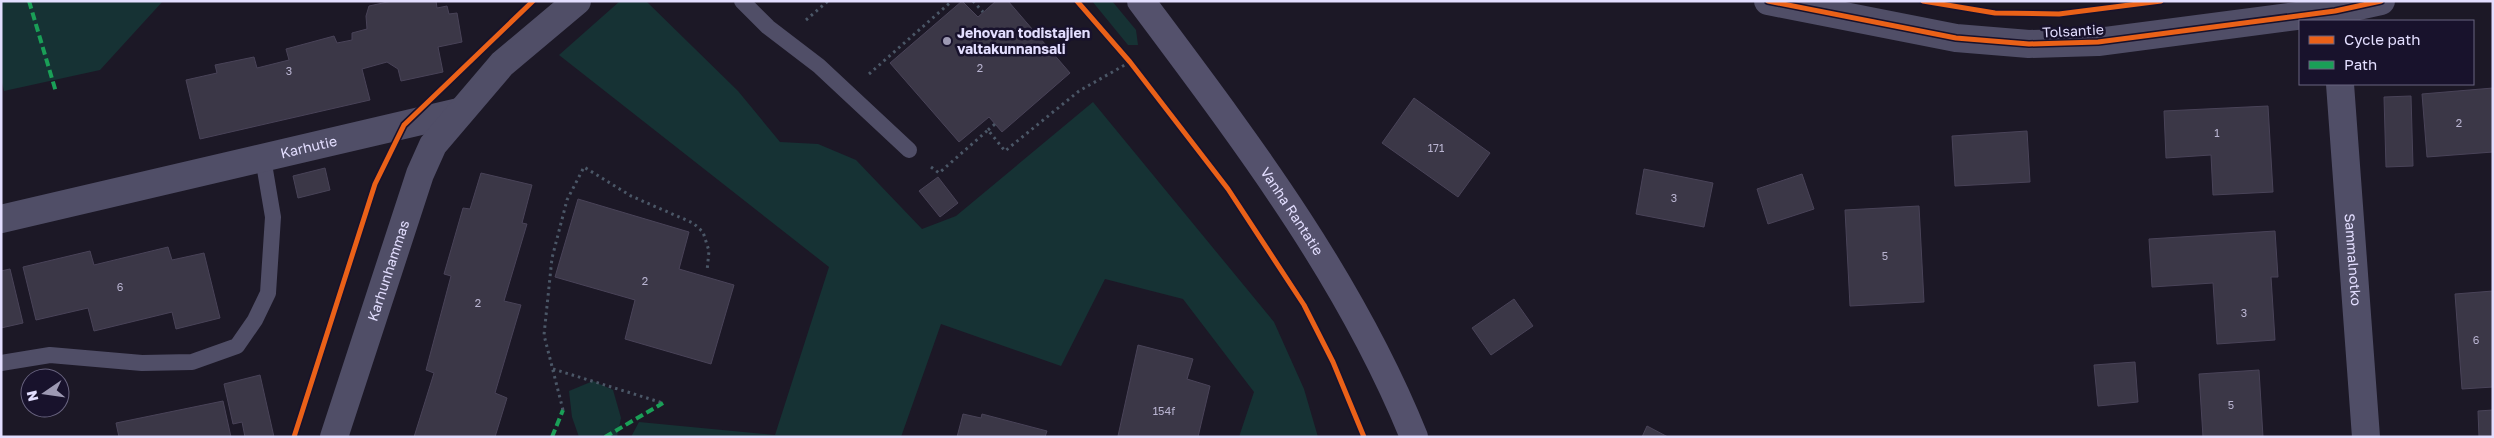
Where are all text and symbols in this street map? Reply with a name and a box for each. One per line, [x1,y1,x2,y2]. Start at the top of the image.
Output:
street label: Tolsantie [2042,20,2104,41]
legend [2299,20,2474,85]
place label: Jehovan todistajien valtakunnansali [957,24,1090,57]
text: Cycle path [2344,30,2420,48]
marker: Jehovan todistajien valtakunnansali [941,35,953,47]
text: Path [2344,55,2377,73]
house number: 2 [977,61,983,74]
house number: 3 [286,64,292,77]
house number: 2 [2456,116,2462,129]
house number: 1 [2214,126,2220,139]
street label: Karhutie [279,132,339,161]
house number: 171 [1428,141,1444,154]
street label: Vanha Rantatie [1257,164,1327,258]
house number: 3 [1671,191,1677,204]
street label: Sammalnotko [2342,213,2365,306]
street label: Karhunhammas [363,218,412,323]
house number: 5 [1882,249,1888,262]
house number: 2 [642,274,648,287]
house number: 6 [117,280,124,293]
house number: 2 [475,296,481,309]
house number: 3 [2241,306,2247,319]
house number: 6 [2473,333,2480,346]
north arrow [20,368,70,418]
text: N [22,389,41,403]
house number: 5 [2228,398,2234,411]
house number: 154f [1153,404,1175,417]

